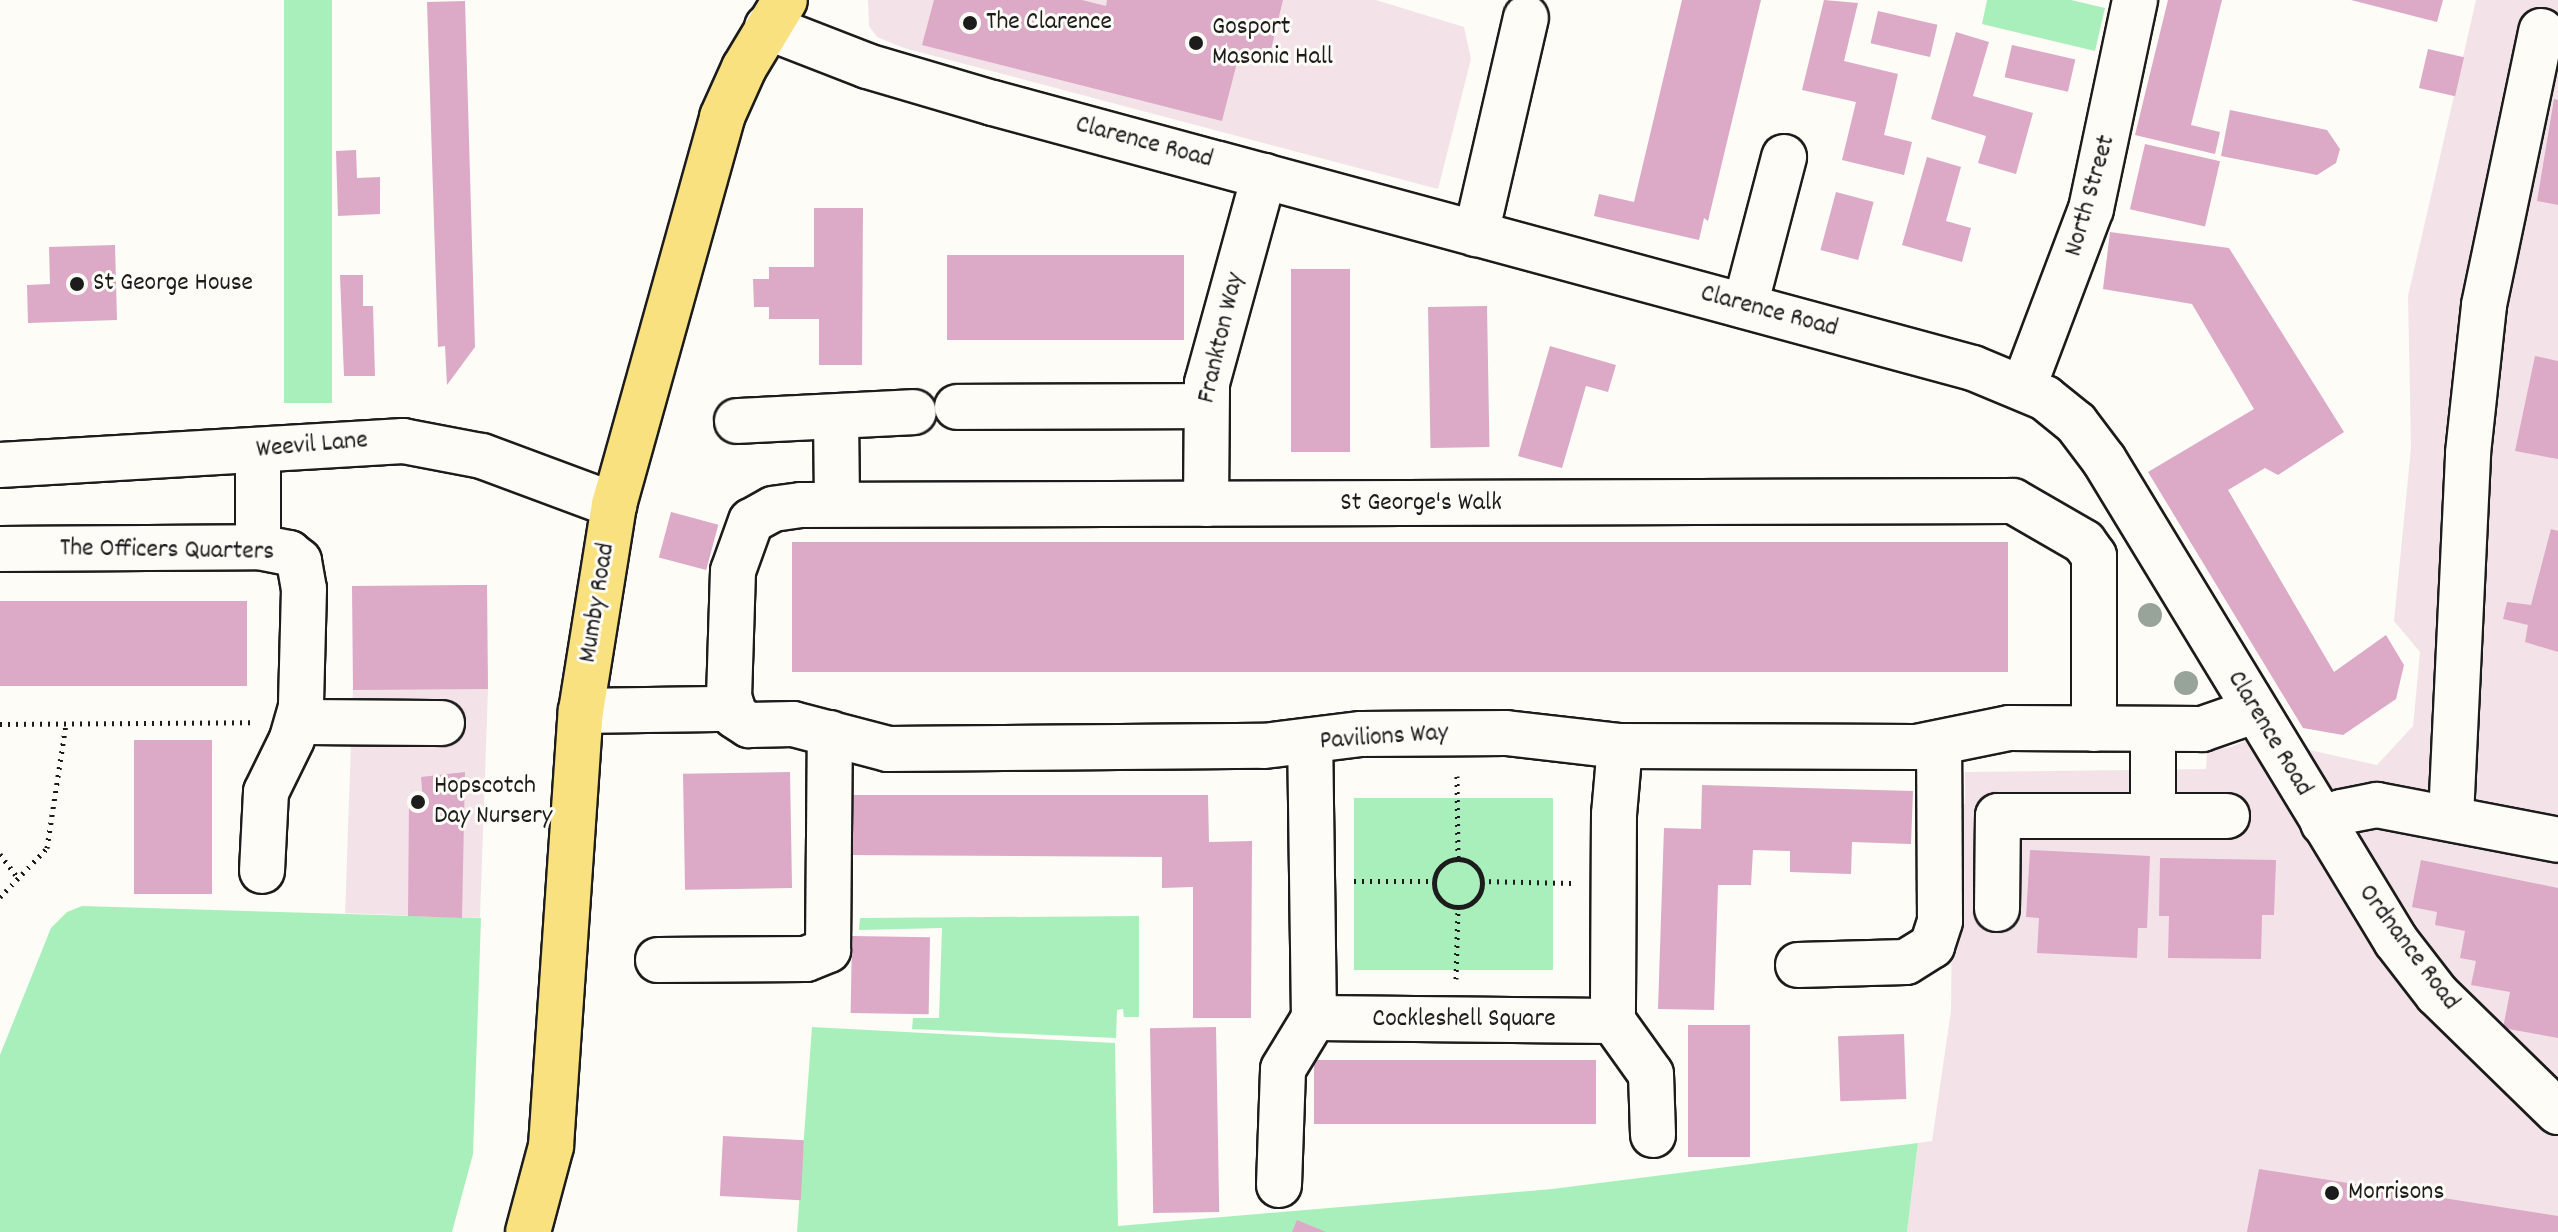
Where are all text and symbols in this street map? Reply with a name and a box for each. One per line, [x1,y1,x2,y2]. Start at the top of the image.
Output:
place label: The Clarence [986,7,1112,39]
place label: Gosport Masonic Hall [1212,12,1333,74]
marker: The Clarence [961,14,979,32]
marker: Gosport Masonic Hall [1187,34,1205,52]
street label: Clarence Road [1072,110,1216,176]
street label: North Street [2059,132,2123,260]
place label: St George House [93,268,253,300]
street label: Frankton Way [1192,270,1252,406]
marker: St George House [68,275,86,293]
street label: Clarence Road [1697,279,1841,345]
street label: Weevil Lane [255,426,369,466]
street label: St George's Walk [1340,488,1502,520]
street label: The Officers Quarters [59,534,275,568]
street label: Mumby Road [573,541,623,665]
street label: Clarence Road [2219,666,2319,802]
street label: Pavilions Way [1319,718,1449,758]
place label: Hopscotch Day Nursery [434,771,552,832]
marker: Hopscotch Day Nursery [409,793,427,811]
street label: Ordnance Road [2351,879,2465,1017]
street label: Cockleshell Square [1372,1004,1556,1036]
place label: Morrisons [2348,1177,2444,1209]
marker: Morrisons [2323,1184,2341,1202]

